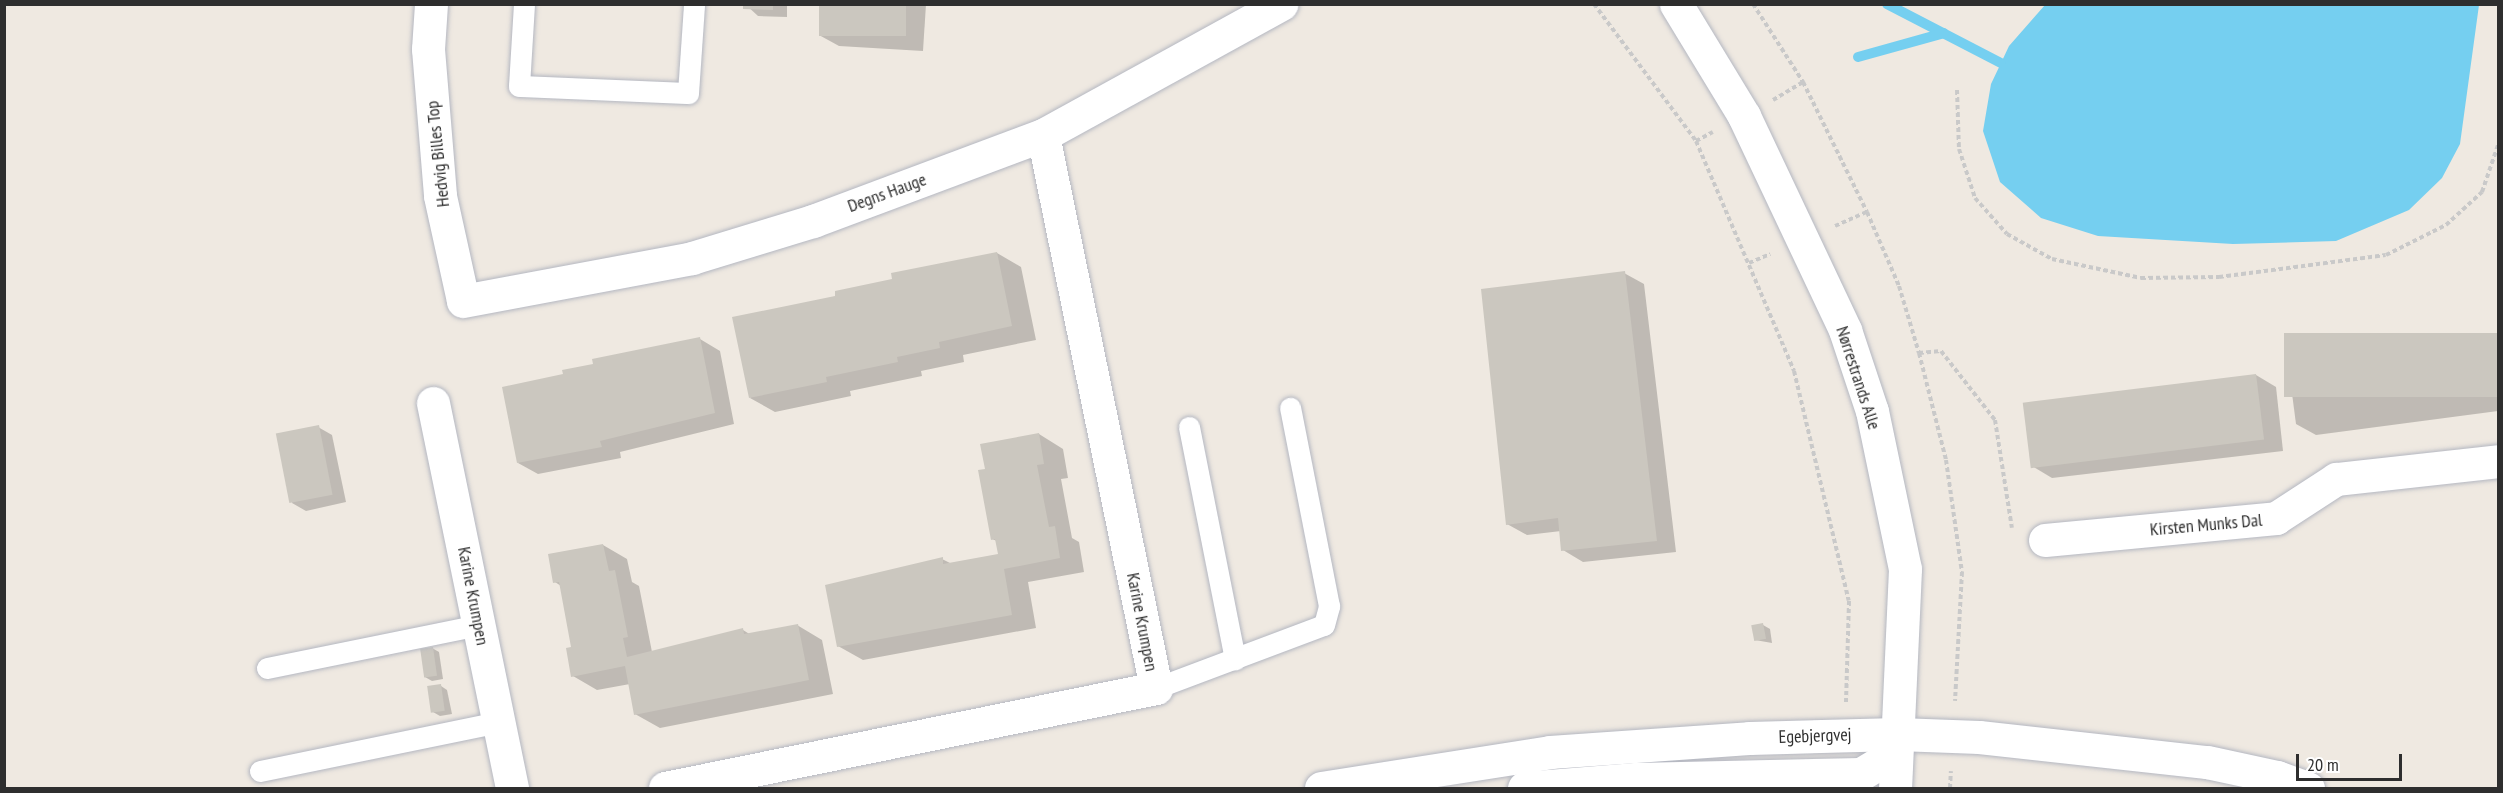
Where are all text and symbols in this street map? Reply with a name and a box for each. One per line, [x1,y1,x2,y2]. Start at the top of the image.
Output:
street label: Hedvig Billes Top [422,100,454,208]
street label: Degns Hauge [845,169,929,217]
street label: Nørrestrands Alle [1831,323,1885,433]
street label: Kirsten Munks Dal [2149,509,2263,541]
street label: Karine Krumpen [453,545,493,647]
street label: Karine Krumpen [1122,571,1162,673]
street label: Egebjergvej [1778,724,1852,748]
scale bar [2299,742,2406,780]
text: 20 m [2307,753,2339,776]

